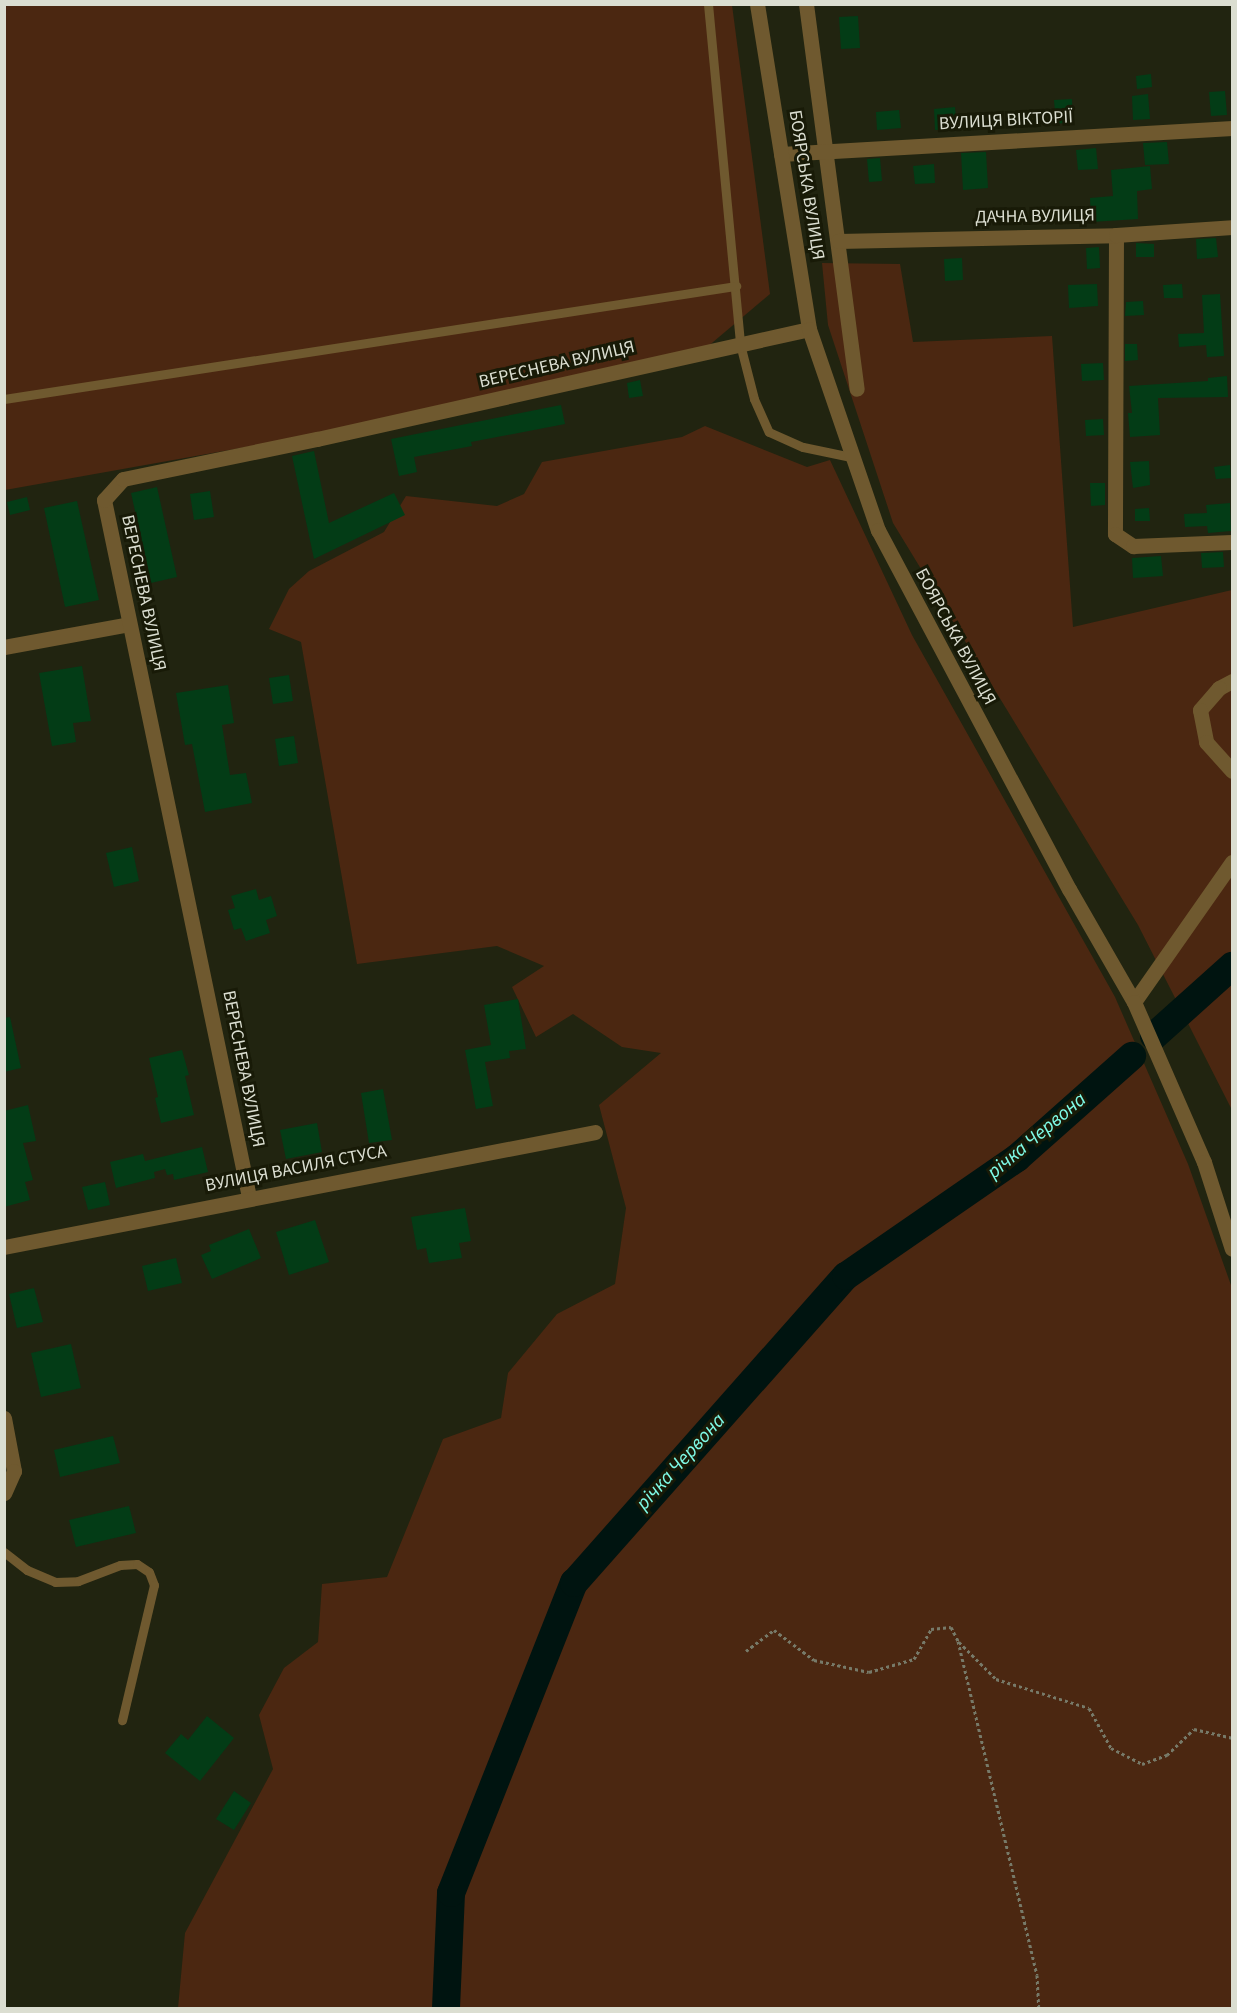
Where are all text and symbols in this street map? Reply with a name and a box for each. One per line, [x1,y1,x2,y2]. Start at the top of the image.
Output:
street label: ВУЛИЦЯ ВІКТОРІЇ [938,107,1074,135]
street label: БОЯРСЬКА ВУЛИЦЯ [783,108,829,262]
street label: ДАЧНА ВУЛИЦЯ [975,205,1095,229]
street label: ВЕРЕСНЕВА ВУЛИЦЯ [477,337,637,393]
street label: ВЕРЕСНЕВА ВУЛИЦЯ [116,513,170,673]
street label: БОЯРСЬКА ВУЛИЦЯ [910,565,1000,709]
street label: ВЕРЕСНЕВА ВУЛИЦЯ [217,989,269,1149]
water label: річка Червона [983,1088,1091,1184]
street label: ВУЛИЦЯ ВАСИЛЯ СТУСА [204,1141,388,1197]
water label: річка Червона [631,1409,731,1515]

